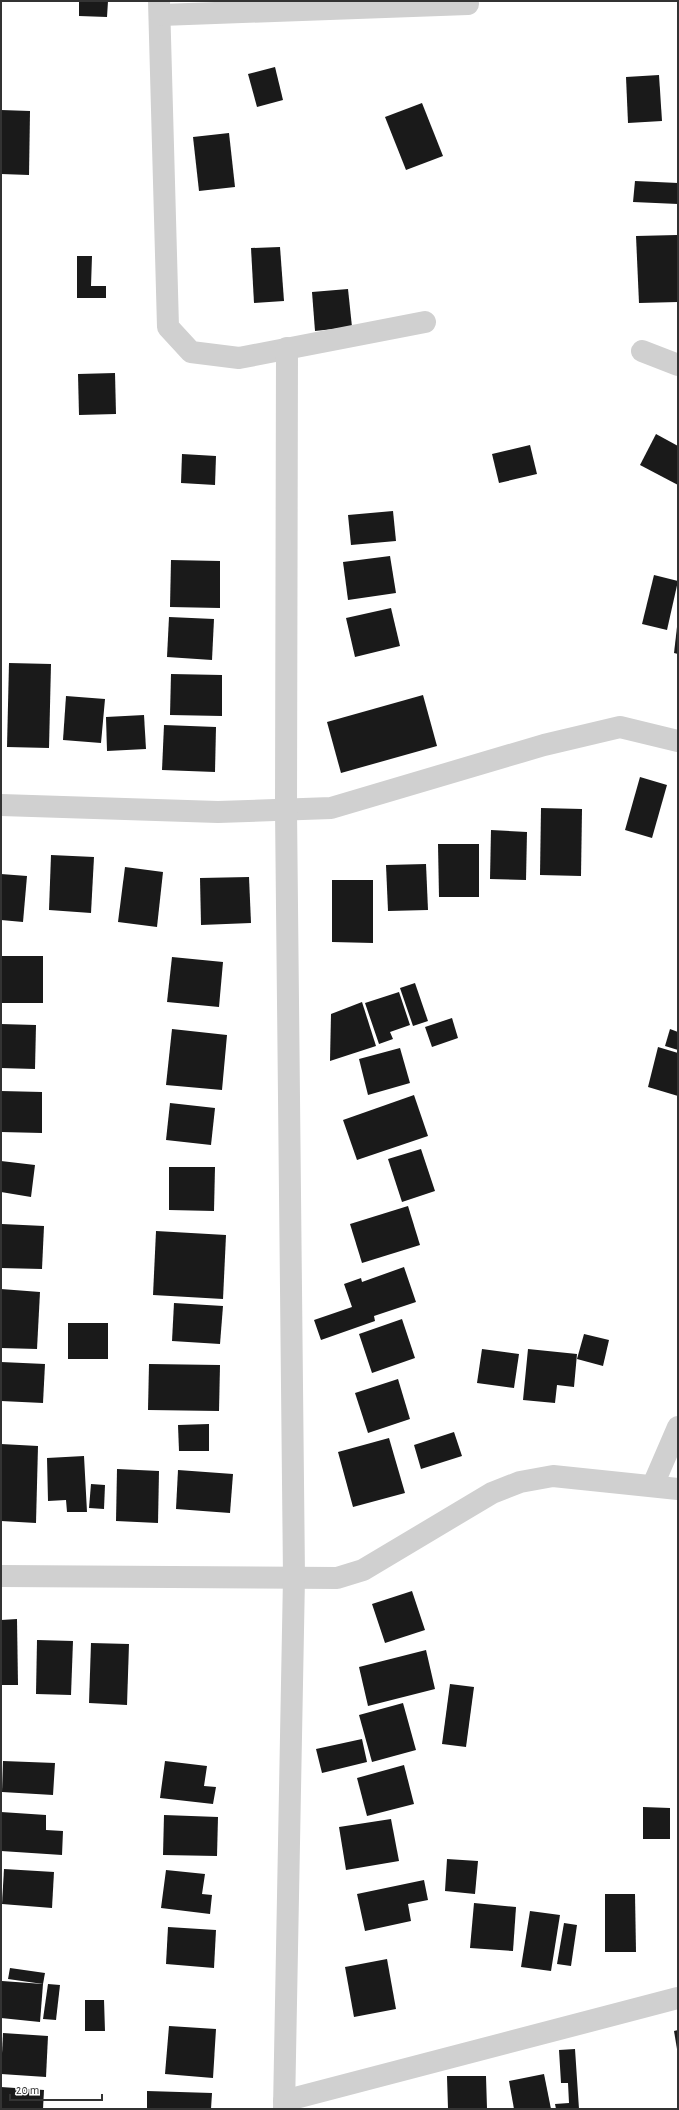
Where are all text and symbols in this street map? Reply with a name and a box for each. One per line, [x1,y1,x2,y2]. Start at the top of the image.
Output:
scale bar [10,2076,102,2102]
text: 20 m [16,2084,39,2096]

